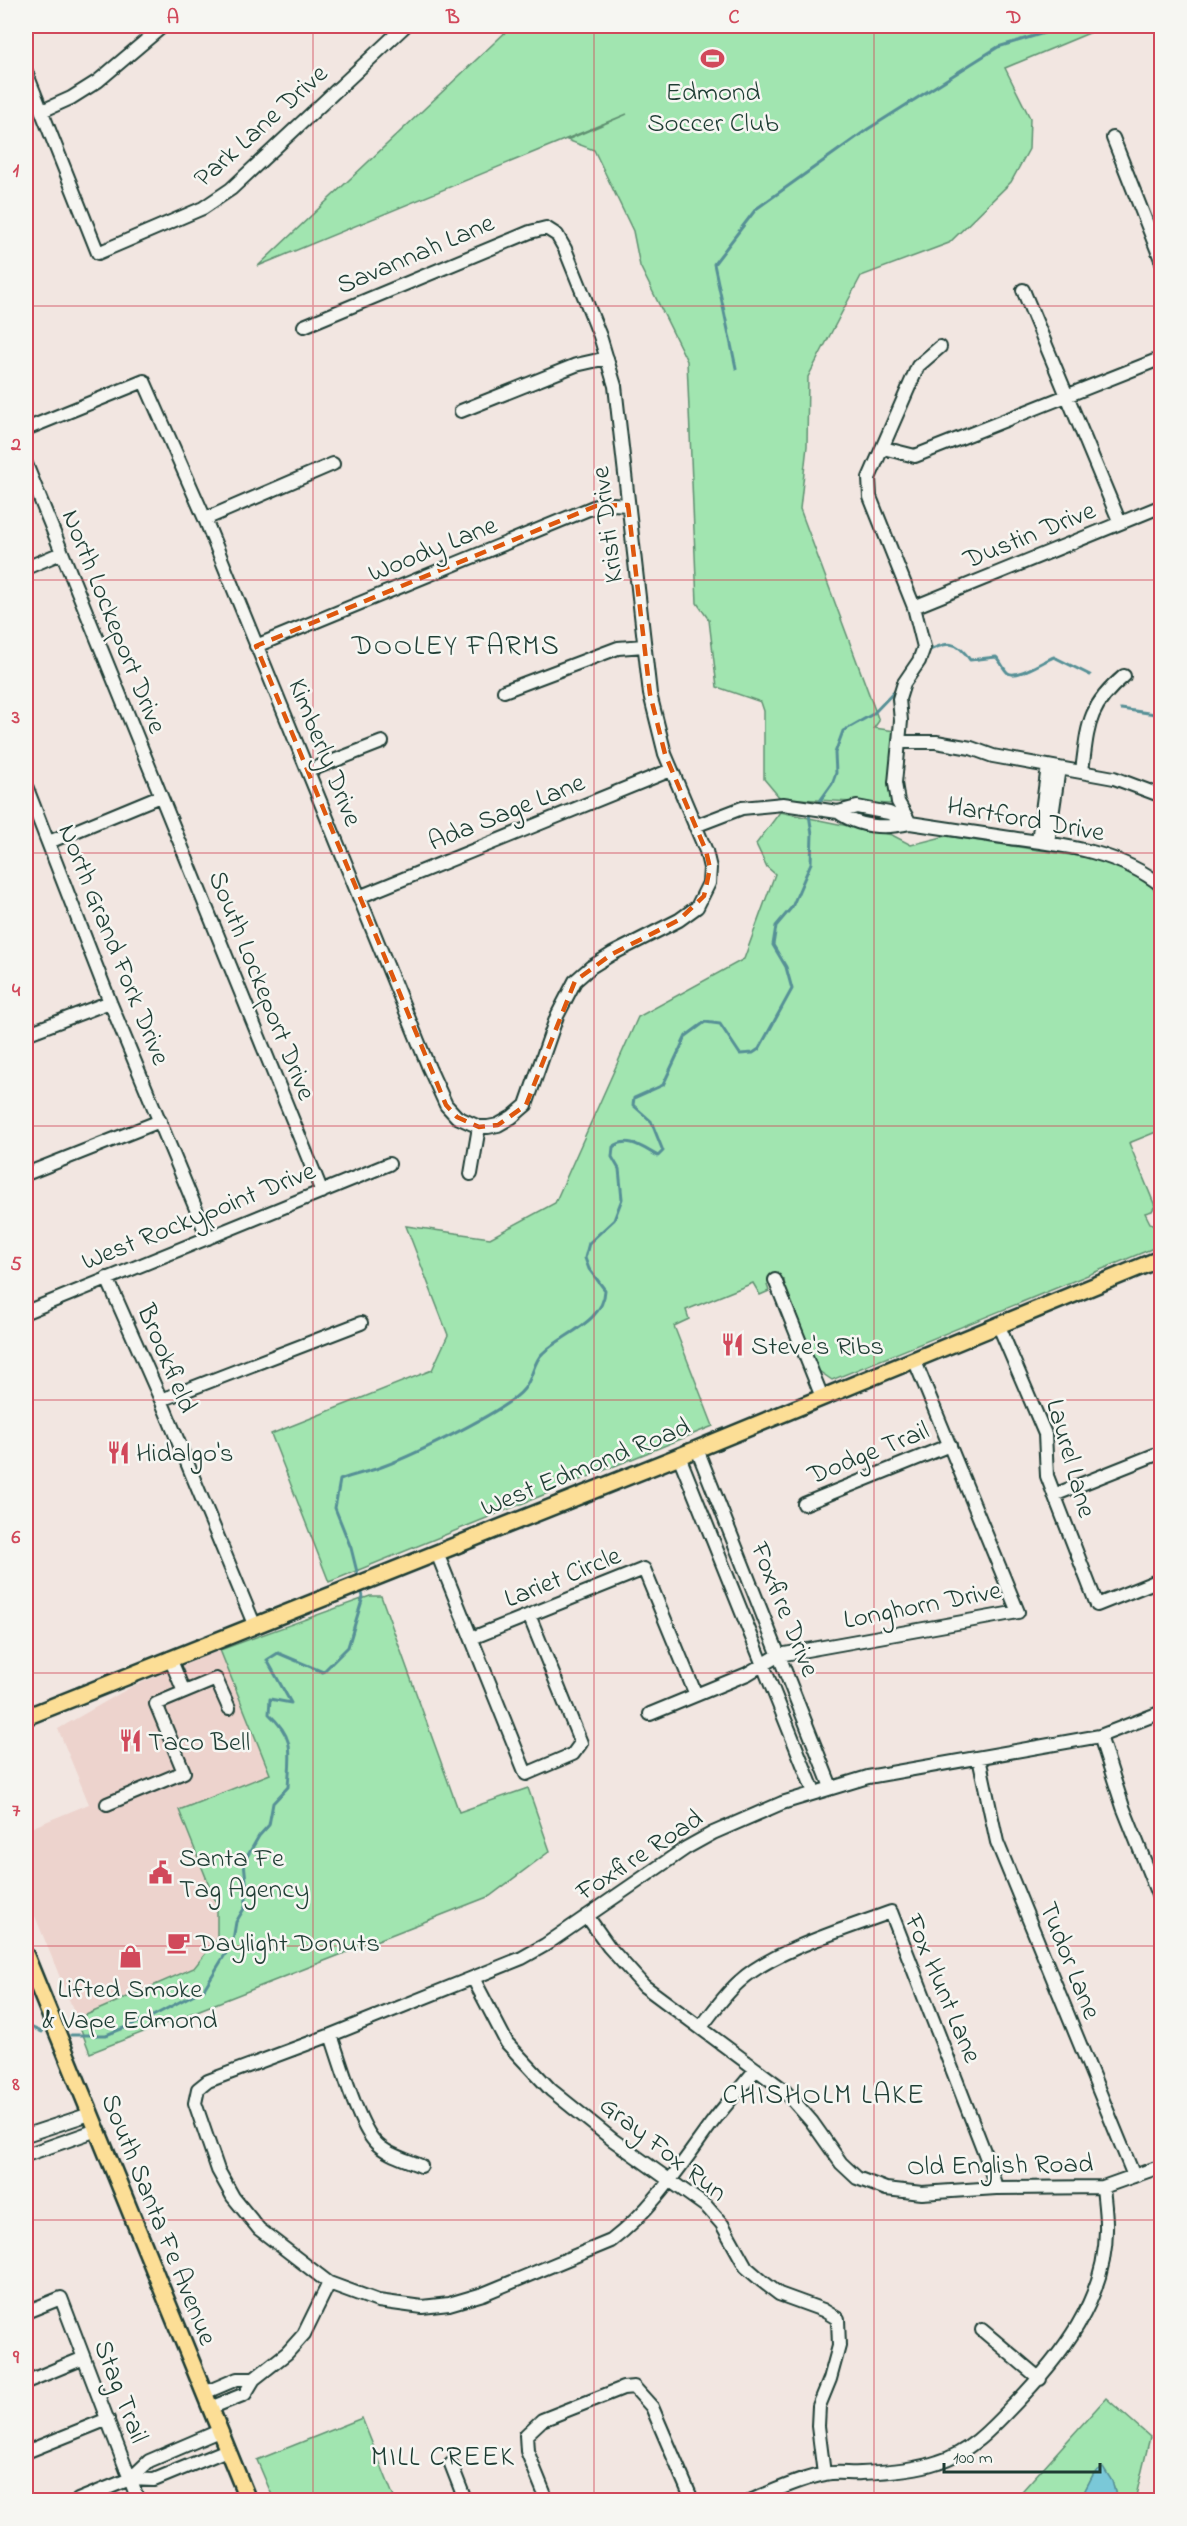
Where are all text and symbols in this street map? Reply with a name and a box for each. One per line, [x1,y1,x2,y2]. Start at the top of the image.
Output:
text: A [167,4,179,33]
text: B [445,4,460,33]
text: C [729,4,740,33]
text: D [1006,4,1021,33]
sports icon: Edmond Soccer Club [700,46,726,72]
street label: Park Lane Drive [186,55,338,198]
place label: Edmond Soccer Club [647,74,779,144]
text: 1 [13,157,20,186]
street label: Savannah Lane [331,204,502,306]
text: 2 [10,431,21,460]
street label: Kristi Drive [582,463,635,585]
street label: Dustin Drive [957,492,1103,581]
street label: North Lockeport Drive [50,504,176,741]
street label: Woody Lane [363,506,504,594]
district label: DOOLEY FARMS [351,627,560,668]
street label: Kimberly Drive [276,673,371,834]
text: 3 [11,704,20,733]
street label: Ada Sage Lane [423,764,592,862]
street label: Hartford Drive [944,787,1108,854]
street label: North Grand Fork Drive [46,819,179,1072]
street label: South Lockeport Drive [197,865,325,1107]
text: 4 [12,977,21,1006]
street label: West Rockypoint Drive [76,1152,323,1282]
text: 5 [10,1251,22,1280]
street label: Brookfield [125,1298,206,1419]
place label: Steve's Ribs [751,1328,884,1367]
restaurant icon: Steve's Ribs [720,1332,746,1358]
street label: Laurel Lane [1034,1395,1105,1523]
street label: West Edmond Road [475,1408,697,1528]
street label: Dodge Trail [801,1412,936,1497]
place label: Hidalgo's [136,1435,234,1474]
restaurant icon: Hidalgo's [105,1439,131,1465]
text: 6 [12,1524,21,1553]
street label: Foxfire Drive [739,1536,829,1684]
street label: Lariet Circle [499,1537,628,1619]
street label: Longhorn Drive [840,1572,1006,1641]
place label: Taco Bell [148,1724,250,1763]
restaurant icon: Taco Bell [117,1728,143,1754]
text: 7 [12,1797,21,1826]
street label: Foxfire Road [568,1800,712,1912]
place label: Santa Fe Tag Agency [179,1840,309,1910]
public building icon: Santa Fe Tag Agency [148,1860,174,1886]
street label: Tudor Lane [1027,1896,1110,2026]
street label: Fox Hunt Lane [892,1908,991,2070]
place label: Daylight Donuts [195,1925,380,1964]
cafe icon: Daylight Donuts [165,1929,191,1955]
shop icon: Lifted Smoke & Vape Edmond [117,1943,143,1969]
place label: Lifted Smoke & Vape Edmond [43,1971,217,2041]
text: 8 [11,2071,20,2100]
district label: CHISHOLM LAKE [723,2076,925,2117]
street label: Gray Fox Run [590,2087,735,2212]
street label: South Santa Fe Avenue [89,2088,226,2352]
street label: Old English Road [907,2145,1094,2188]
street label: Stag Trail [82,2335,157,2449]
text: 9 [12,2344,20,2373]
scale bar [944,2436,1100,2474]
district label: MILL CREEK [371,2438,515,2479]
text: 100 m [953,2446,993,2472]

